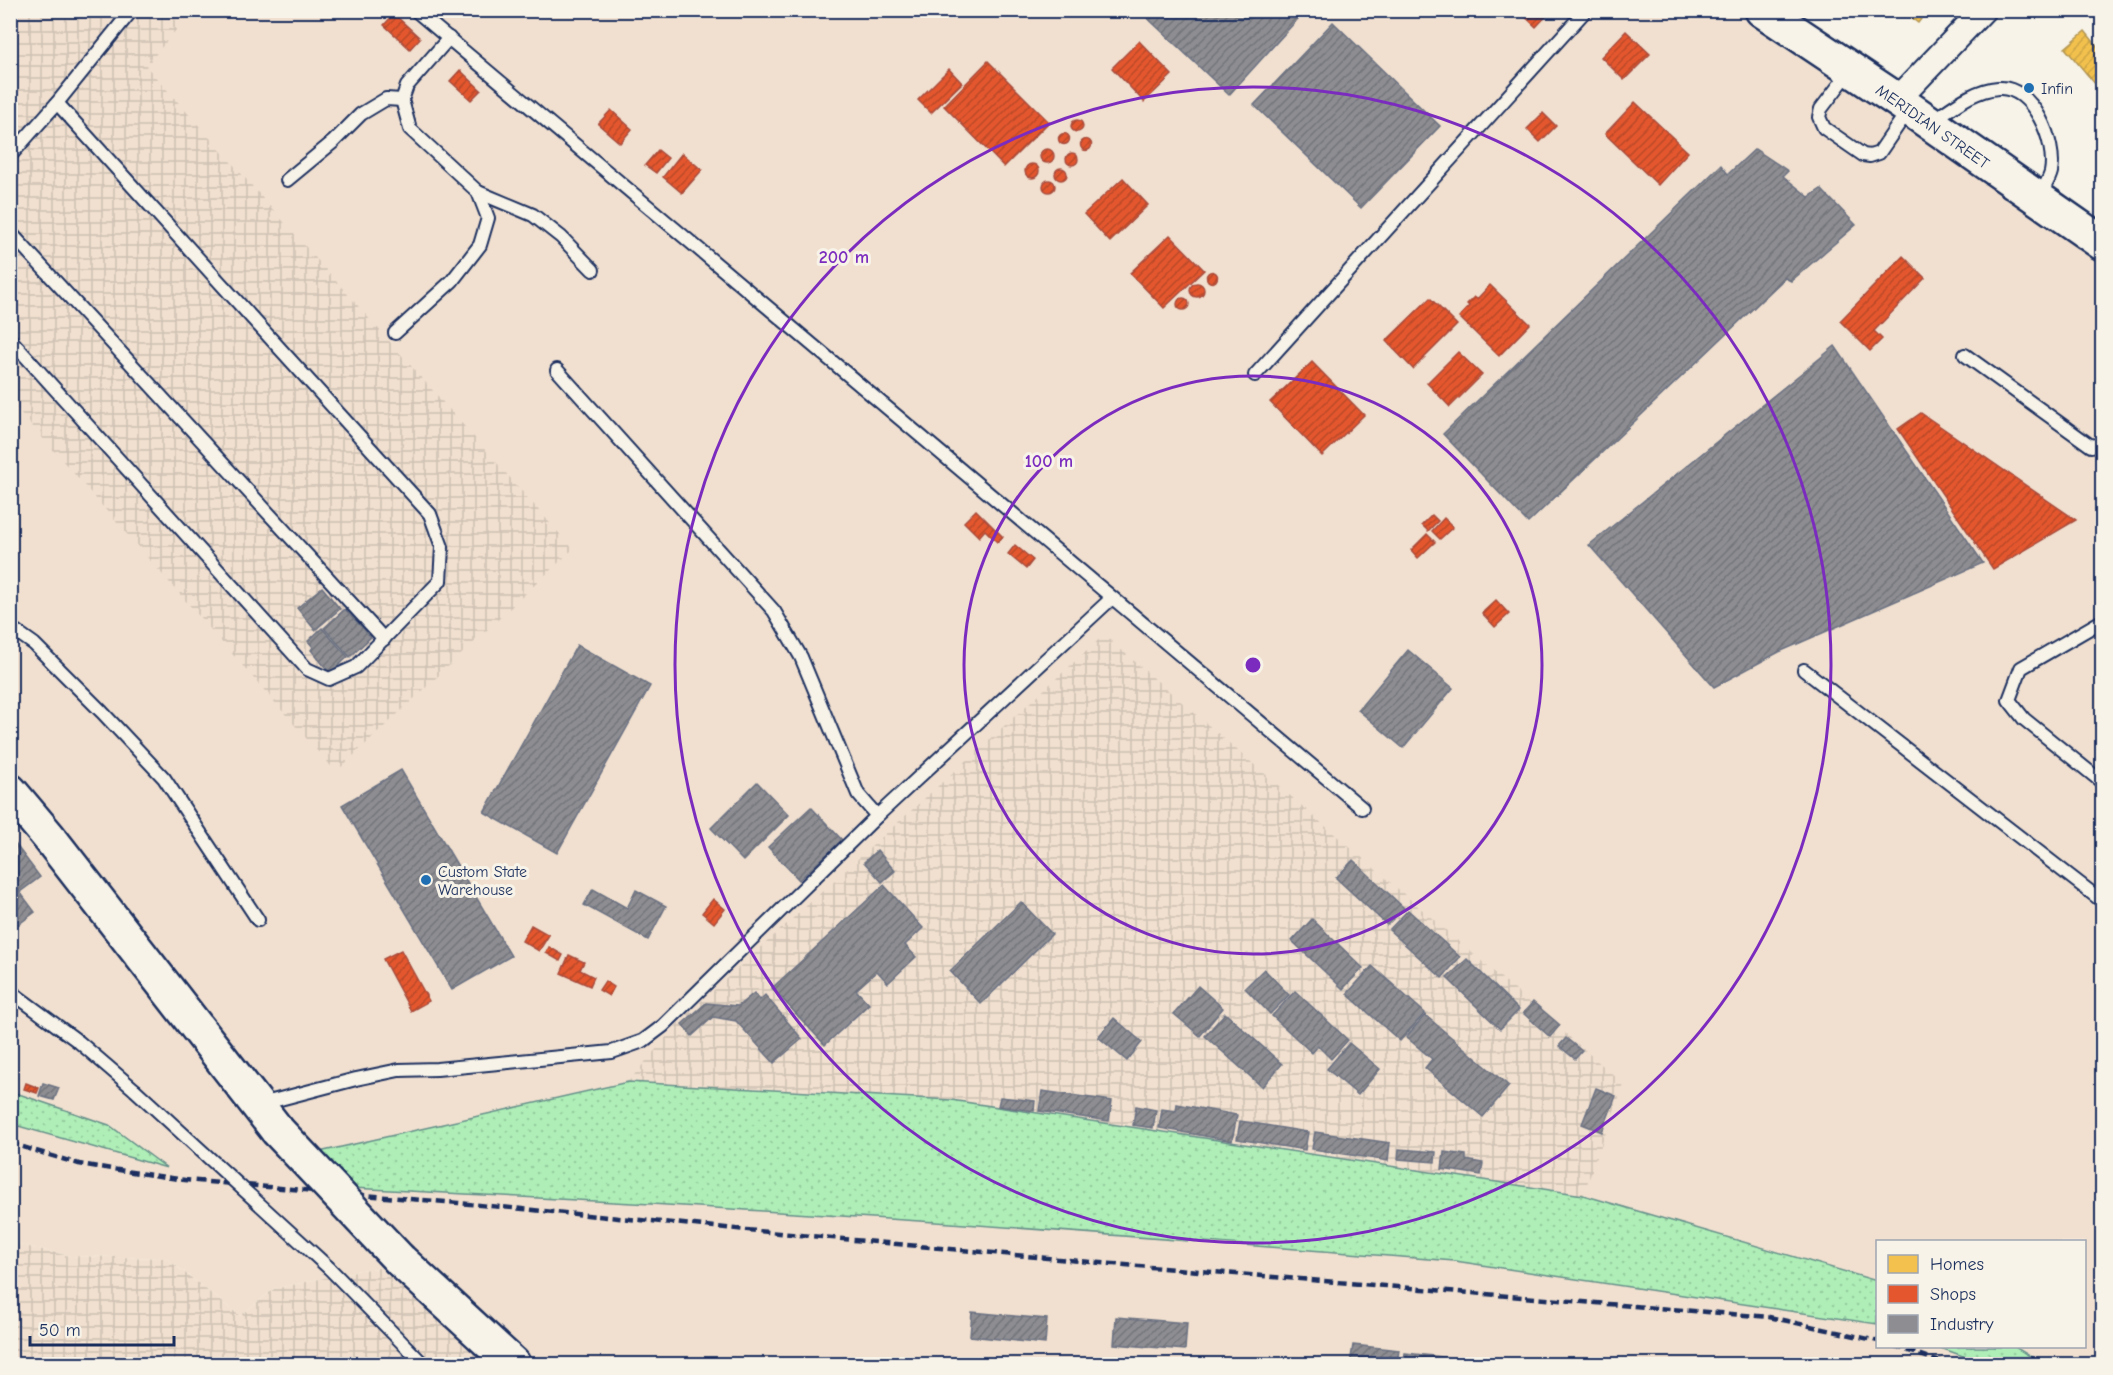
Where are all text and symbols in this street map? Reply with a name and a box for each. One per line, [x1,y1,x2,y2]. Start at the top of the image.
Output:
place label: Infin [2041,80,2073,98]
street label: MERIDIAN STREET [1872,81,1993,173]
marker: Infin [2022,81,2036,95]
text: 200 m [819,247,869,268]
text: 100 m [1025,451,1073,472]
centre of rings [1243,655,1263,675]
place label: Custom State Warehouse [438,863,527,899]
marker: Custom State Warehouse [419,873,433,887]
legend [1876,1240,2086,1348]
text: Homes [1930,1254,1984,1275]
text: Shops [1930,1284,1976,1305]
scale bar [30,1309,174,1347]
text: Industry [1930,1314,1995,1335]
text: 50 m [39,1320,81,1341]

